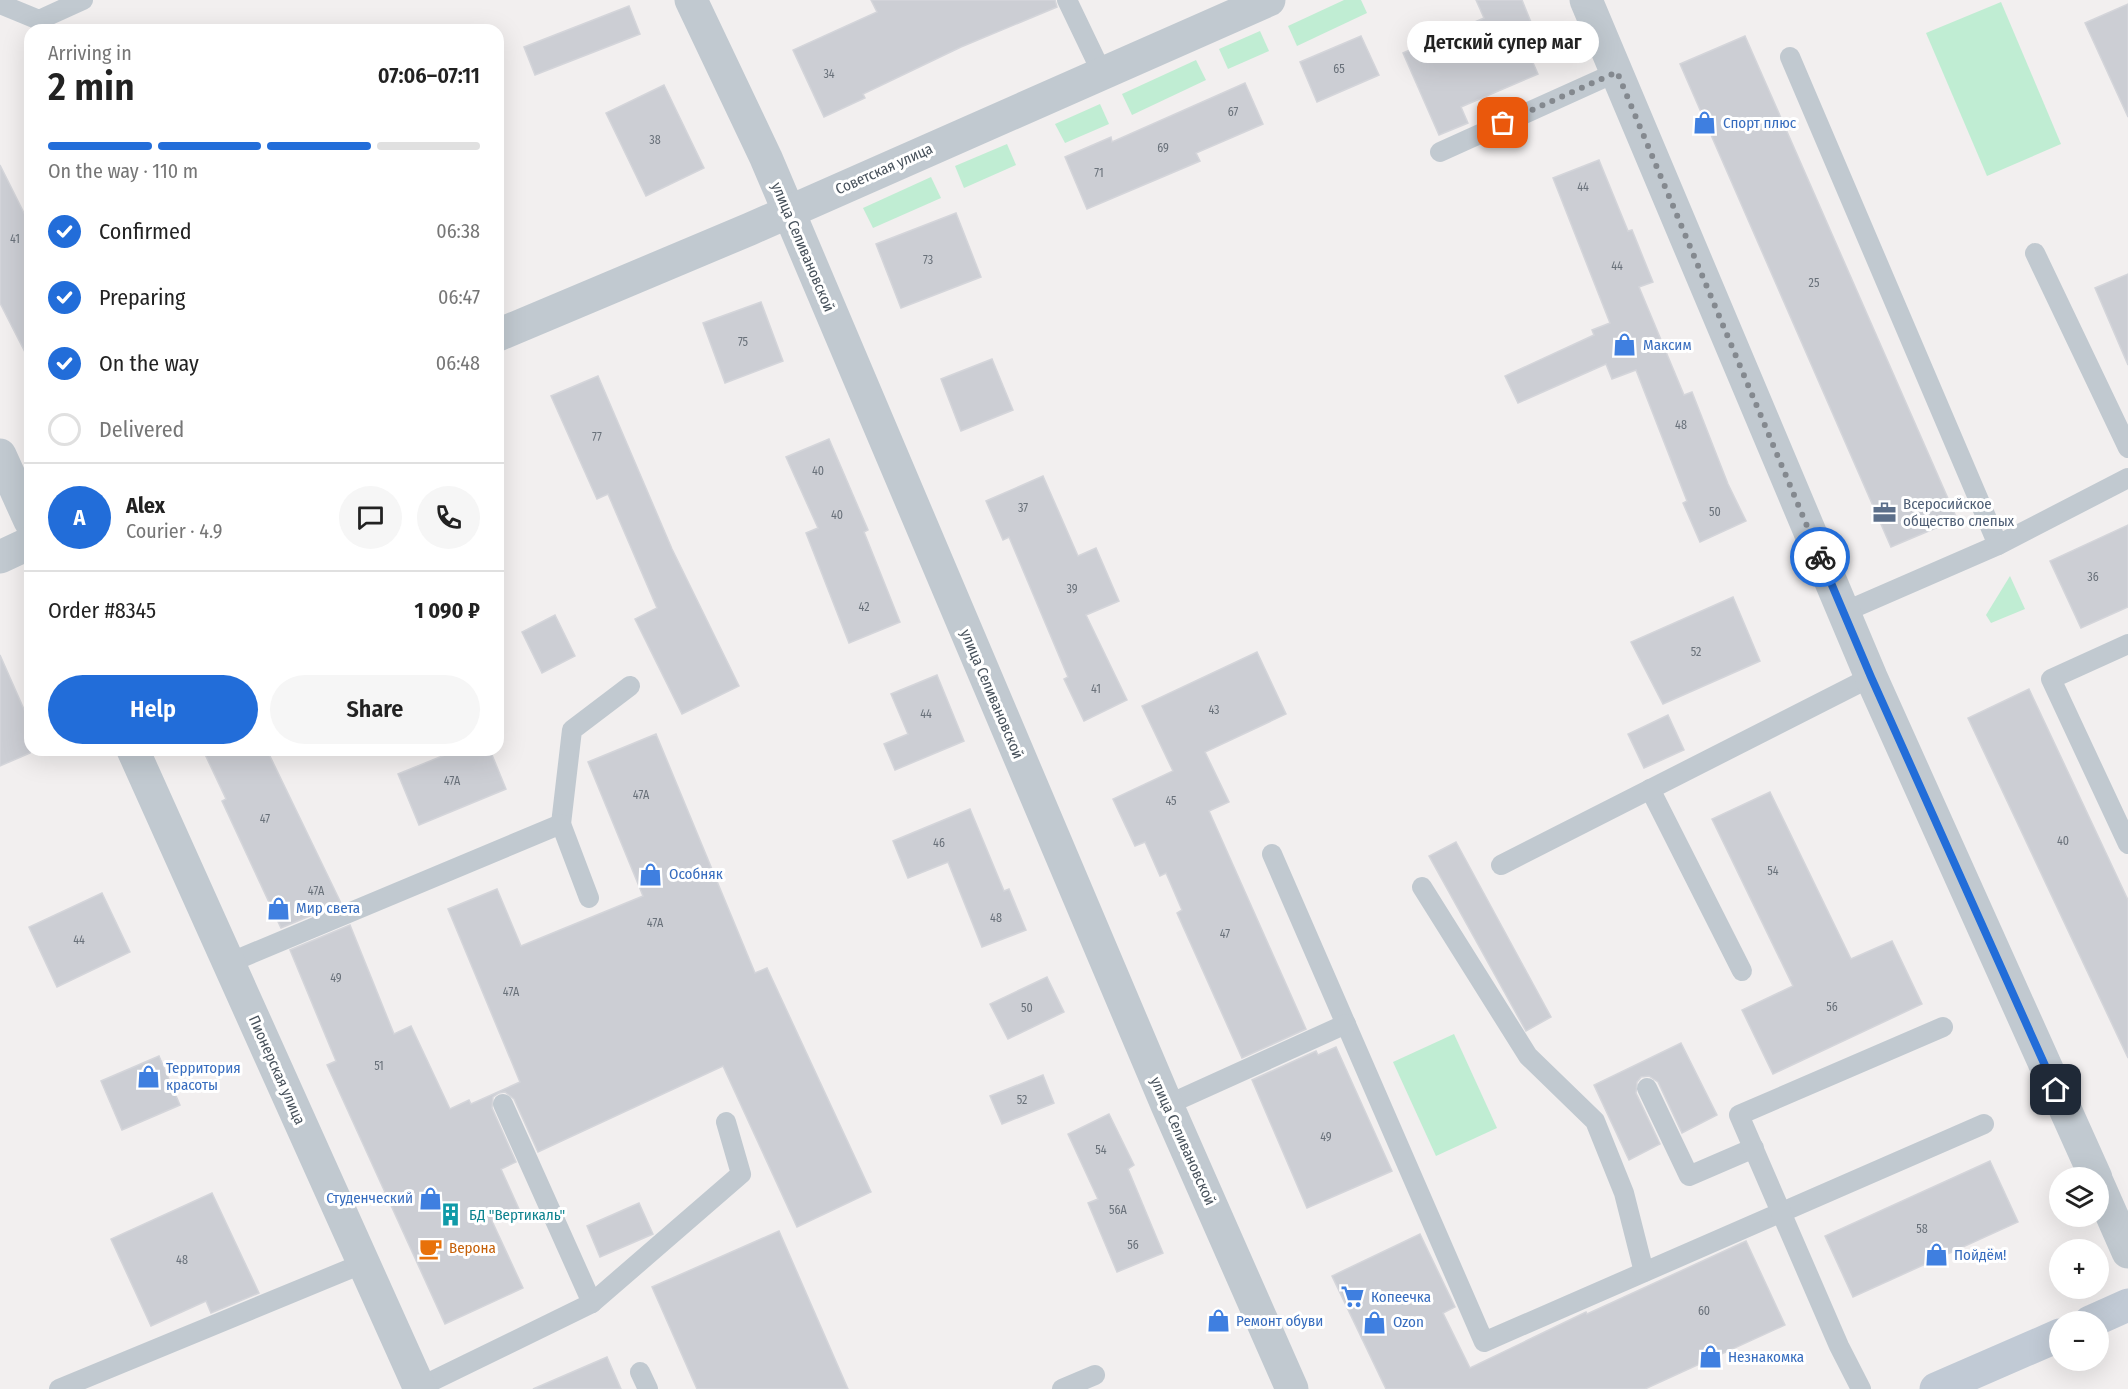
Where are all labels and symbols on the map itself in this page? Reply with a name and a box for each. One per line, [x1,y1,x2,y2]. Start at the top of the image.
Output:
callout: Детский супер маг [1407,21,1599,63]
house number: 65 [1333,62,1345,76]
house number: 34 [823,67,835,81]
pin [1477,97,1528,148]
house number: 67 [1228,105,1238,119]
shop icon: Спорт плюс [1692,110,1718,136]
place label: Спорт плюс [1723,114,1797,132]
house number: 38 [649,133,661,147]
street label: Советская улица [833,140,935,198]
house number: 69 [1157,141,1169,155]
house number: 71 [1094,166,1104,180]
street label: улица Селивановской [768,180,838,314]
house number: 44 [1577,180,1589,194]
house number: 41 [10,232,20,246]
house number: 73 [923,253,933,267]
house number: 44 [1611,259,1623,273]
house number: 25 [1809,276,1820,290]
shop icon: Максим [1612,332,1638,358]
house number: 75 [738,335,749,349]
place label: Максим [1643,336,1692,354]
house number: 48 [1675,418,1687,432]
house number: 77 [592,430,602,444]
house number: 40 [812,464,824,478]
place label: Всеросийское общество слепых [1903,495,2015,530]
office icon: Всеросийское общество слепых [1872,500,1898,526]
house number: 37 [1018,501,1028,515]
house number: 50 [1709,505,1721,519]
house number: 40 [831,508,843,522]
courier [1790,527,1850,587]
house number: 36 [2087,570,2099,584]
house number: 39 [1066,582,1078,596]
house number: 42 [859,600,869,614]
street label: улица Селивановской [957,627,1027,761]
house number: 52 [1691,645,1701,659]
house number: 41 [1091,682,1101,696]
house number: 43 [1208,703,1220,717]
house number: 44 [920,707,932,721]
house number: 47А [444,774,461,788]
house number: 47А [633,788,650,802]
house number: 45 [1165,794,1177,808]
house number: 47 [260,812,270,826]
house number: 40 [2057,834,2069,848]
house number: 46 [933,836,945,850]
shop icon: Особняк [638,861,664,887]
house number: 54 [1767,864,1779,878]
place label: Особняк [669,865,723,883]
house number: 47А [308,884,325,898]
shop icon: Мир света [265,895,291,921]
place label: Мир света [296,899,360,917]
house number: 48 [990,911,1002,925]
house number: 47А [647,916,664,930]
house number: 47 [1220,927,1230,941]
house number: 44 [73,933,85,947]
house number: 49 [330,971,342,985]
house number: 47А [503,985,520,999]
house number: 56 [1826,1000,1838,1014]
house number: 50 [1021,1001,1033,1015]
street label: Пионерская улица [245,1013,309,1127]
place label: Территория красоты [166,1059,241,1094]
house number: 51 [374,1059,384,1073]
shop icon: Территория красоты [135,1064,161,1090]
pin [2030,1064,2081,1115]
street label: улица Селивановской [1147,1074,1219,1208]
house number: 52 [1017,1093,1027,1107]
house number: 49 [1320,1130,1332,1144]
house number: 54 [1095,1143,1107,1157]
shop icon: Студенческий [418,1185,444,1211]
place label: Студенческий [326,1189,413,1207]
building icon: БД "Вертикаль" [438,1202,464,1228]
house number: 56А [1109,1203,1128,1217]
place label: БД "Вертикаль" [469,1206,565,1224]
house number: 58 [1916,1222,1928,1236]
cafe icon: Верона [418,1235,444,1261]
house number: 56 [1127,1238,1139,1252]
place label: Верона [449,1239,496,1257]
shop icon: Пойдём! [1923,1242,1949,1268]
place label: Пойдём! [1954,1246,2007,1264]
house number: 48 [176,1253,188,1267]
supermarket icon: Копеечка [1340,1284,1366,1310]
place label: Копеечка [1371,1288,1431,1306]
house number: 60 [1698,1304,1710,1318]
shop icon: Ремонт обуви [1205,1308,1231,1334]
shop icon: Ozon [1362,1309,1388,1335]
place label: Ремонт обуви [1236,1312,1323,1330]
place label: Ozon [1393,1313,1424,1331]
shop icon: Незнакомка [1697,1344,1723,1370]
place label: Незнакомка [1728,1348,1804,1366]

